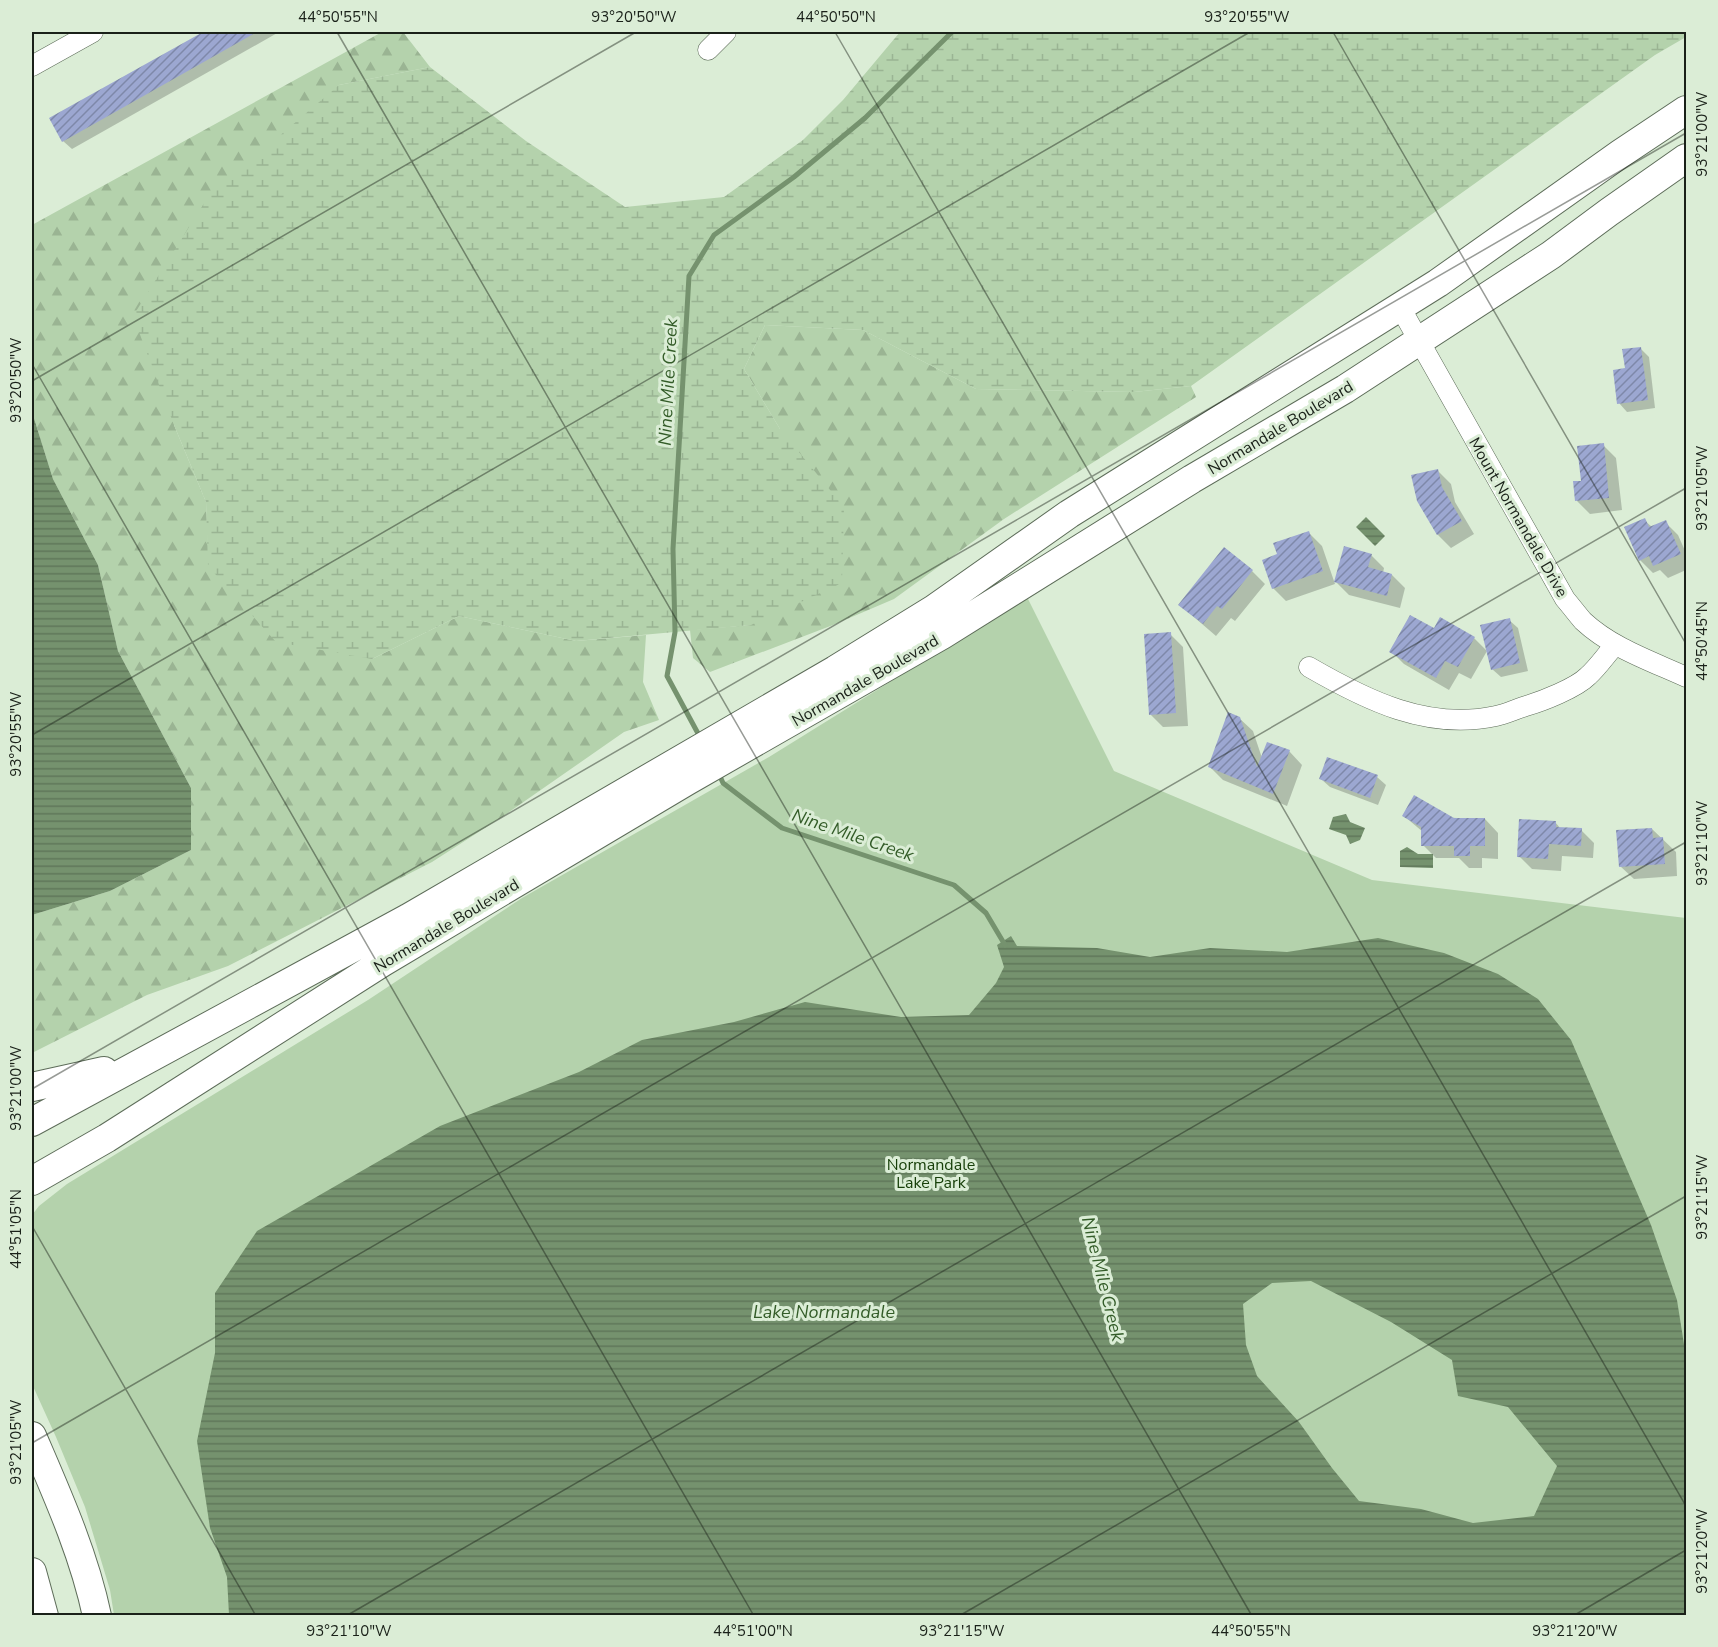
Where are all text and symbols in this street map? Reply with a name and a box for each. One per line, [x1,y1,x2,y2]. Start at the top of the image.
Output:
text: 44°50'55"N [298,7,378,27]
text: 93°20'50"W [591,7,677,27]
text: 44°50'50"N [796,7,876,27]
text: 93°20'55"W [1204,7,1290,27]
text: 93°21'00"W [1692,91,1712,177]
water label: Nine Mile Creek [653,317,683,446]
text: 93°20'50"W [6,337,26,423]
street label: Normandale Boulevard [1204,376,1357,480]
street label: Mount Normandale Drive [1463,434,1573,601]
text: 93°21'05"W [1692,445,1712,531]
text: 44°50'45"N [1692,601,1712,681]
street label: Normandale Boulevard [788,630,943,732]
text: 93°20'55"W [6,691,26,777]
text: 93°21'10"W [1692,800,1712,886]
water label: Nine Mile Creek [789,803,918,867]
street label: Normandale Boulevard [370,874,523,978]
text: 93°21'00"W [6,1045,26,1131]
park label: Normandale Lake Park [887,1154,975,1194]
text: 93°21'15"W [1692,1154,1712,1240]
text: 44°51'05"N [6,1189,26,1269]
water label: Nine Mile Creek [1076,1214,1130,1345]
water label: Lake Normandale [753,1300,895,1324]
text: 93°21'05"W [6,1399,26,1485]
text: 93°21'20"W [1692,1508,1712,1594]
text: 93°21'10"W [306,1621,392,1641]
text: 44°51'00"N [713,1621,793,1641]
text: 93°21'15"W [919,1621,1005,1641]
text: 44°50'55"N [1211,1621,1291,1641]
text: 93°21'20"W [1532,1621,1618,1641]

